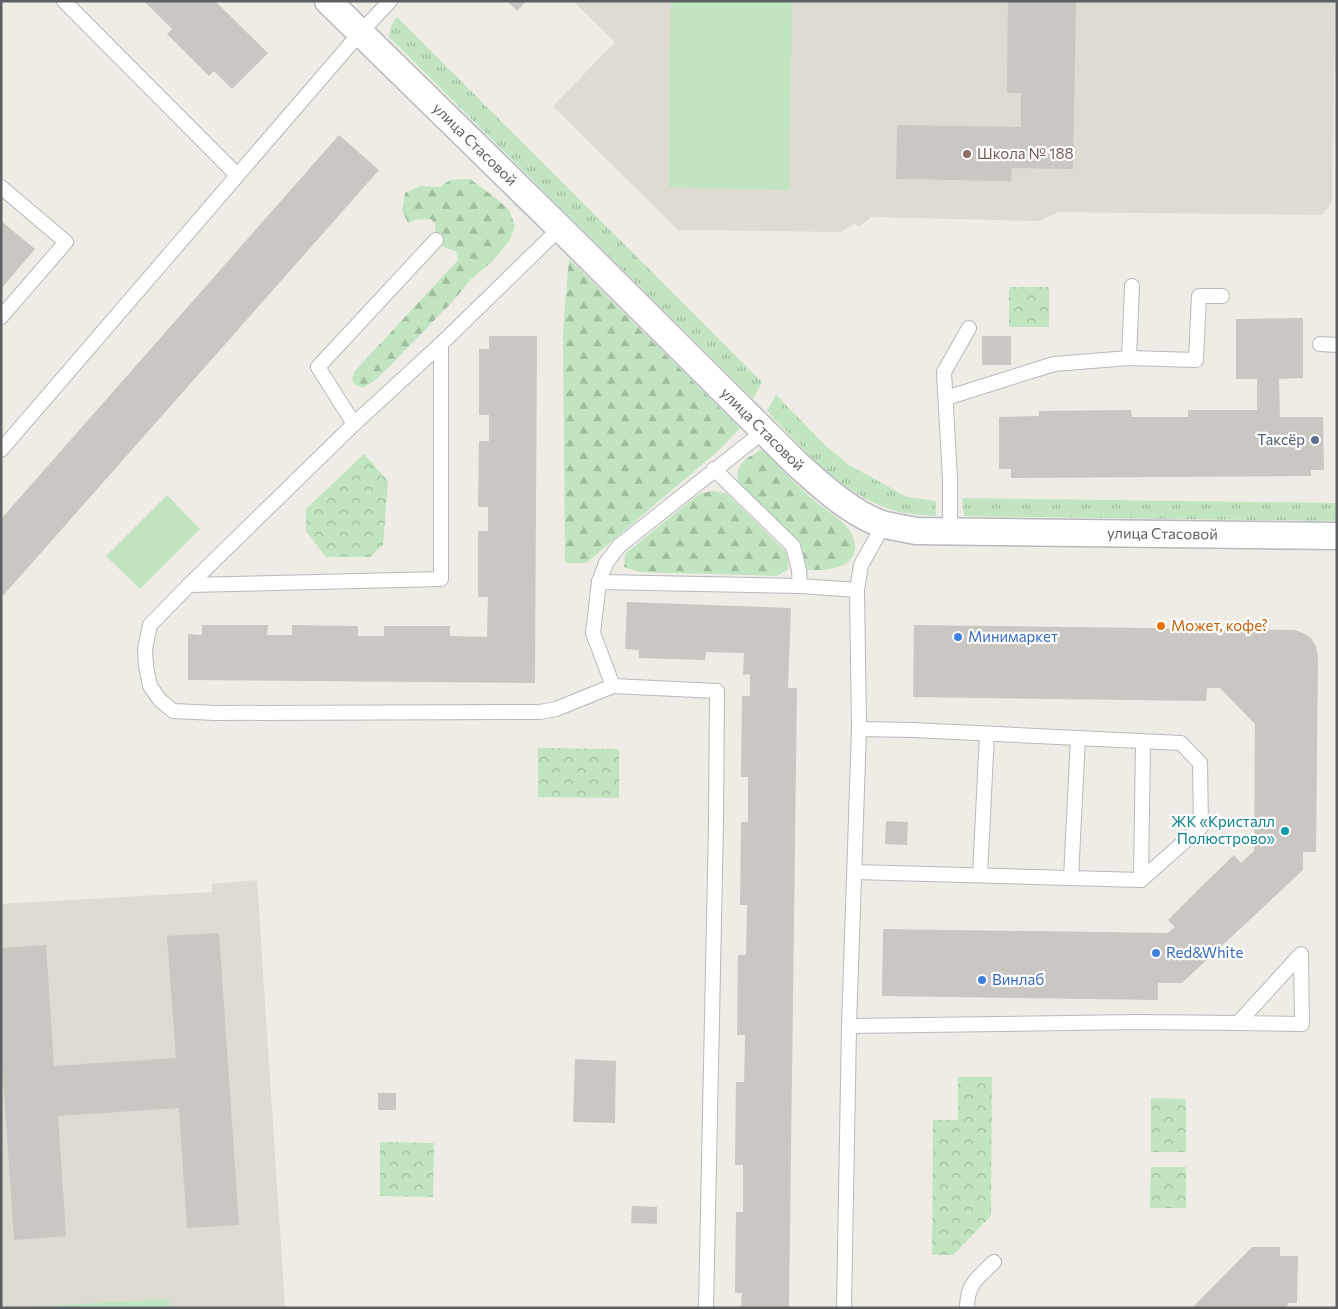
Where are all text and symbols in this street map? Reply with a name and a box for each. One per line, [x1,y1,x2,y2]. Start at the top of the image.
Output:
street label: улица Стасовой [429,98,521,189]
place label: Школа № 188 [977,144,1074,162]
marker: Школа № 188 [961,148,973,160]
street label: улица Стасовой [717,383,808,474]
place label: Таксёр [1257,430,1305,448]
marker: Таксёр [1309,434,1321,446]
street label: улица Стасовой [1107,523,1218,543]
place label: Может, кофе? [1171,616,1268,634]
marker: Может, кофе? [1155,620,1167,632]
place label: Минимаркет [968,627,1058,645]
marker: Минимаркет [952,631,964,643]
place label: ЖК «Кристалл Полюстрово» [1171,812,1275,847]
marker: ЖК «Кристалл Полюстрово» [1279,825,1291,837]
place label: Red&White [1166,943,1243,961]
marker: Red&White [1150,947,1162,959]
place label: Винлаб [992,970,1044,988]
marker: Винлаб [976,974,988,986]

